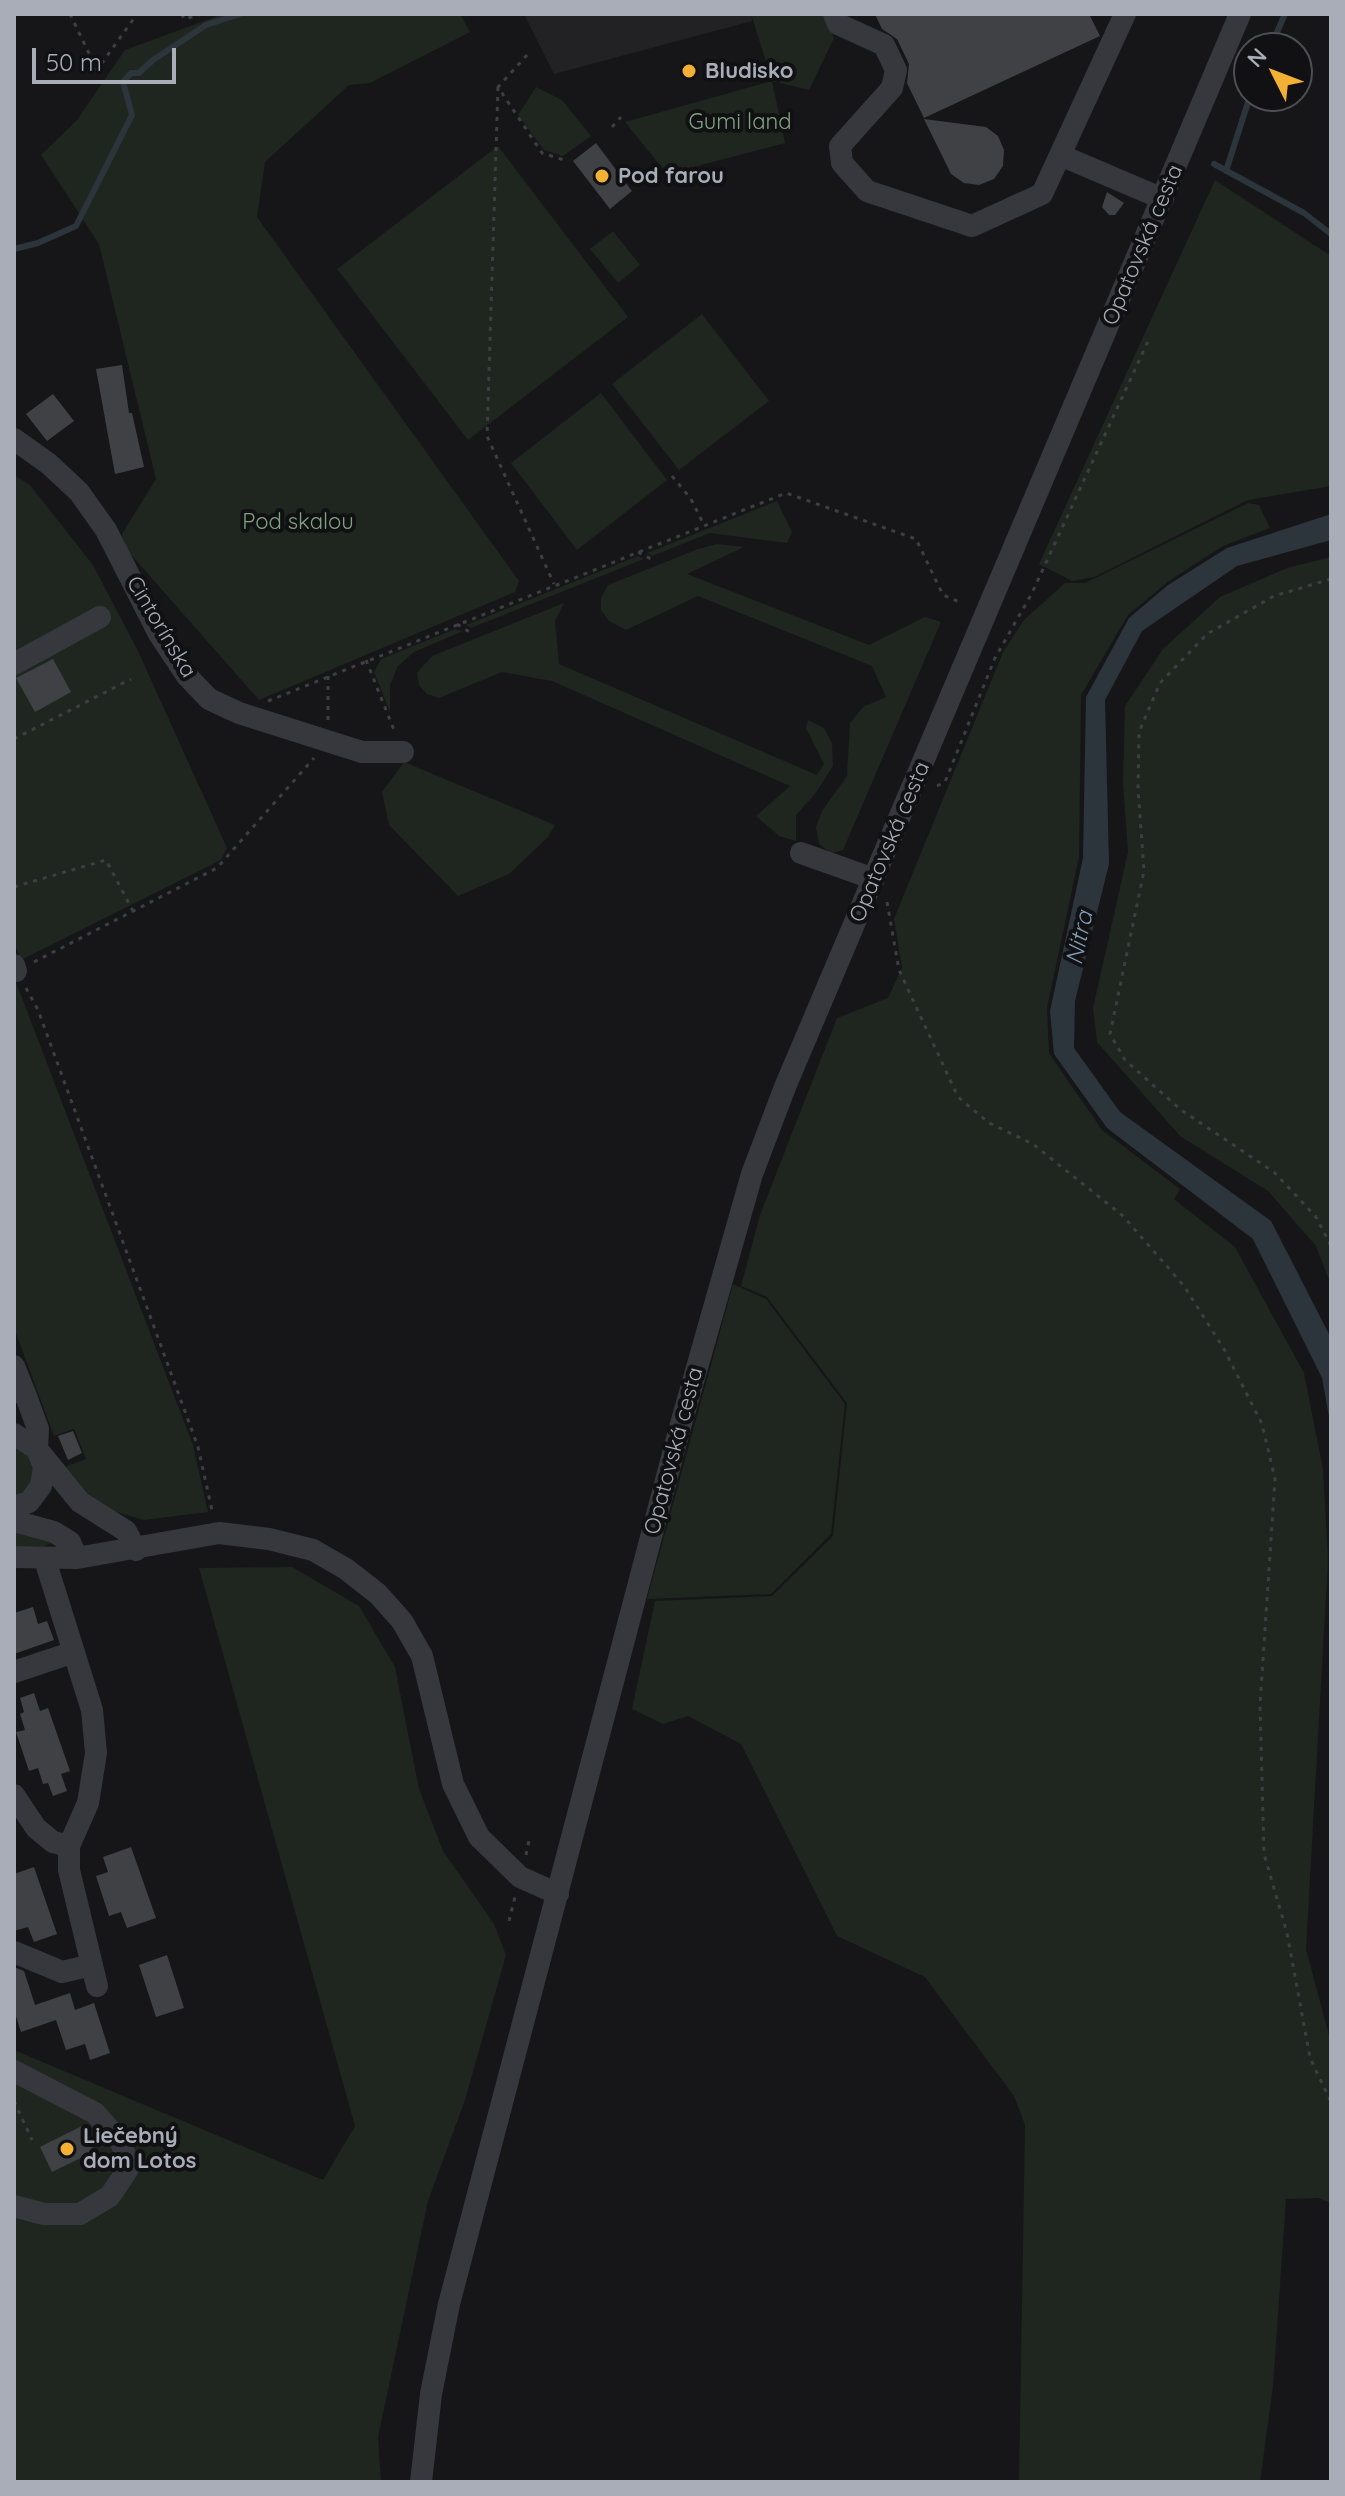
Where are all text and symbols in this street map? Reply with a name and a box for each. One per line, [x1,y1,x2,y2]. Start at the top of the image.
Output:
scale bar [36,32,180,82]
north arrow [1233,32,1313,112]
text: N [1241,42,1272,73]
text: 50 m [46,47,102,77]
place label: Bludisko [705,58,793,84]
marker: Bludisko [680,62,698,80]
park label: Gumi land [688,109,792,135]
street label: Opatovská cesta [1097,161,1189,329]
place label: Pod farou [618,163,724,189]
marker: Pod farou [593,167,611,185]
park label: Pod skalou [242,509,354,535]
street label: Cintorínska [120,571,202,683]
street label: Opatovská cesta [844,758,936,926]
water label: Nitra [1060,908,1100,968]
street label: Opatovská cesta [639,1365,709,1537]
place label: Liečebný dom Lotos [83,2123,196,2174]
marker: Liečebný dom Lotos [58,2140,76,2158]

